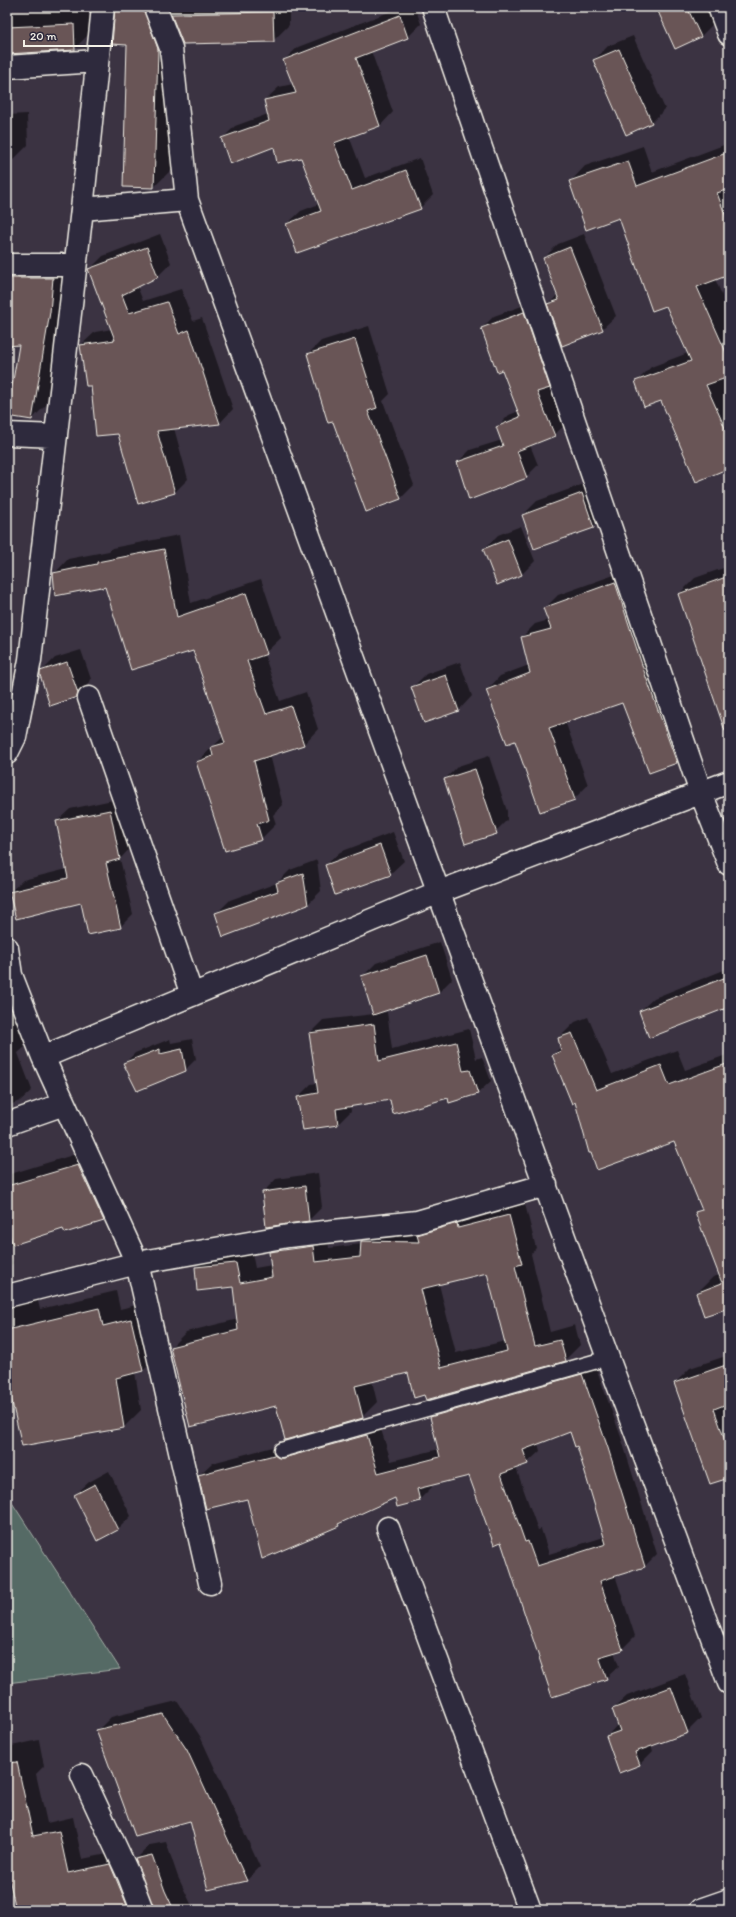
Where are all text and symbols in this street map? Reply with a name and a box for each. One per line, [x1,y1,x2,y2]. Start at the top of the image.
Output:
scale bar [24,22,112,48]
text: 20 m [30,29,57,43]

